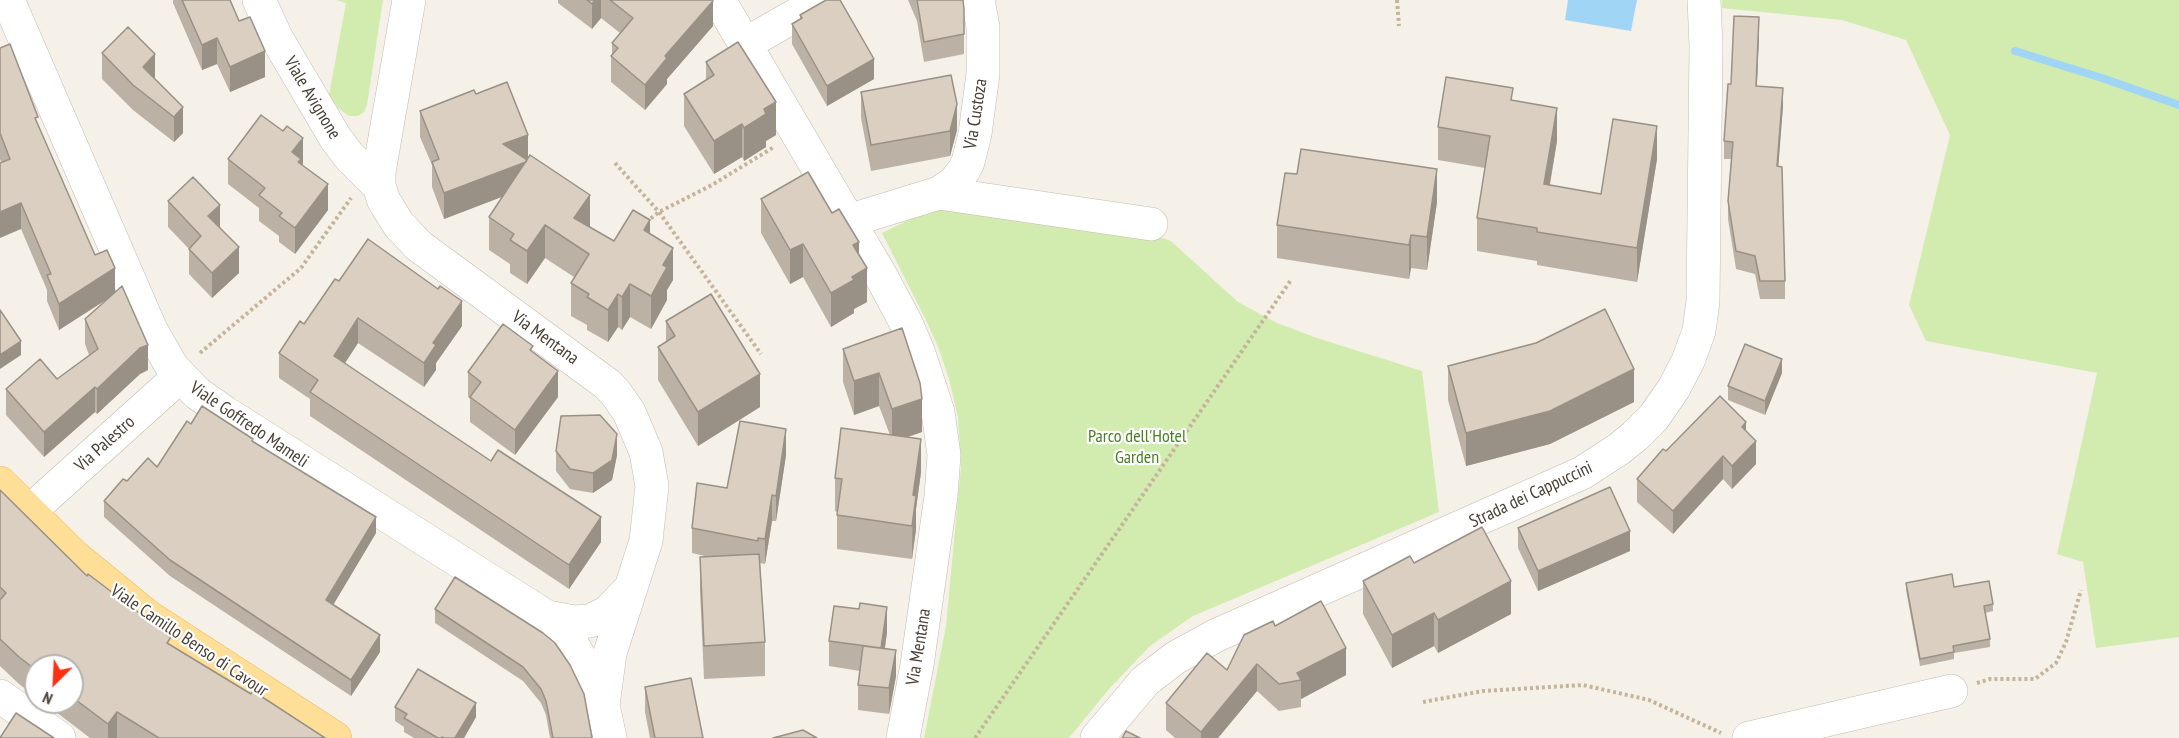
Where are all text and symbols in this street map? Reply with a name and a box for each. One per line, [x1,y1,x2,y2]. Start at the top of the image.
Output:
street label: Viale Avignone [279,53,345,143]
street label: Via Custoza [960,77,992,151]
street label: Via Mentana [507,307,583,369]
street label: Viale Goffredo Mameli [186,377,312,473]
street label: Via Palestro [70,411,140,477]
park label: Parco dell'Hotel Garden [1088,426,1186,468]
street label: Strada dei Cappuccini [1466,457,1596,533]
street label: Viale Camillo Benso di Cavour [106,580,272,702]
street label: Via Mentana [902,607,936,687]
north arrow [24,654,84,714]
text: N [39,688,56,710]

